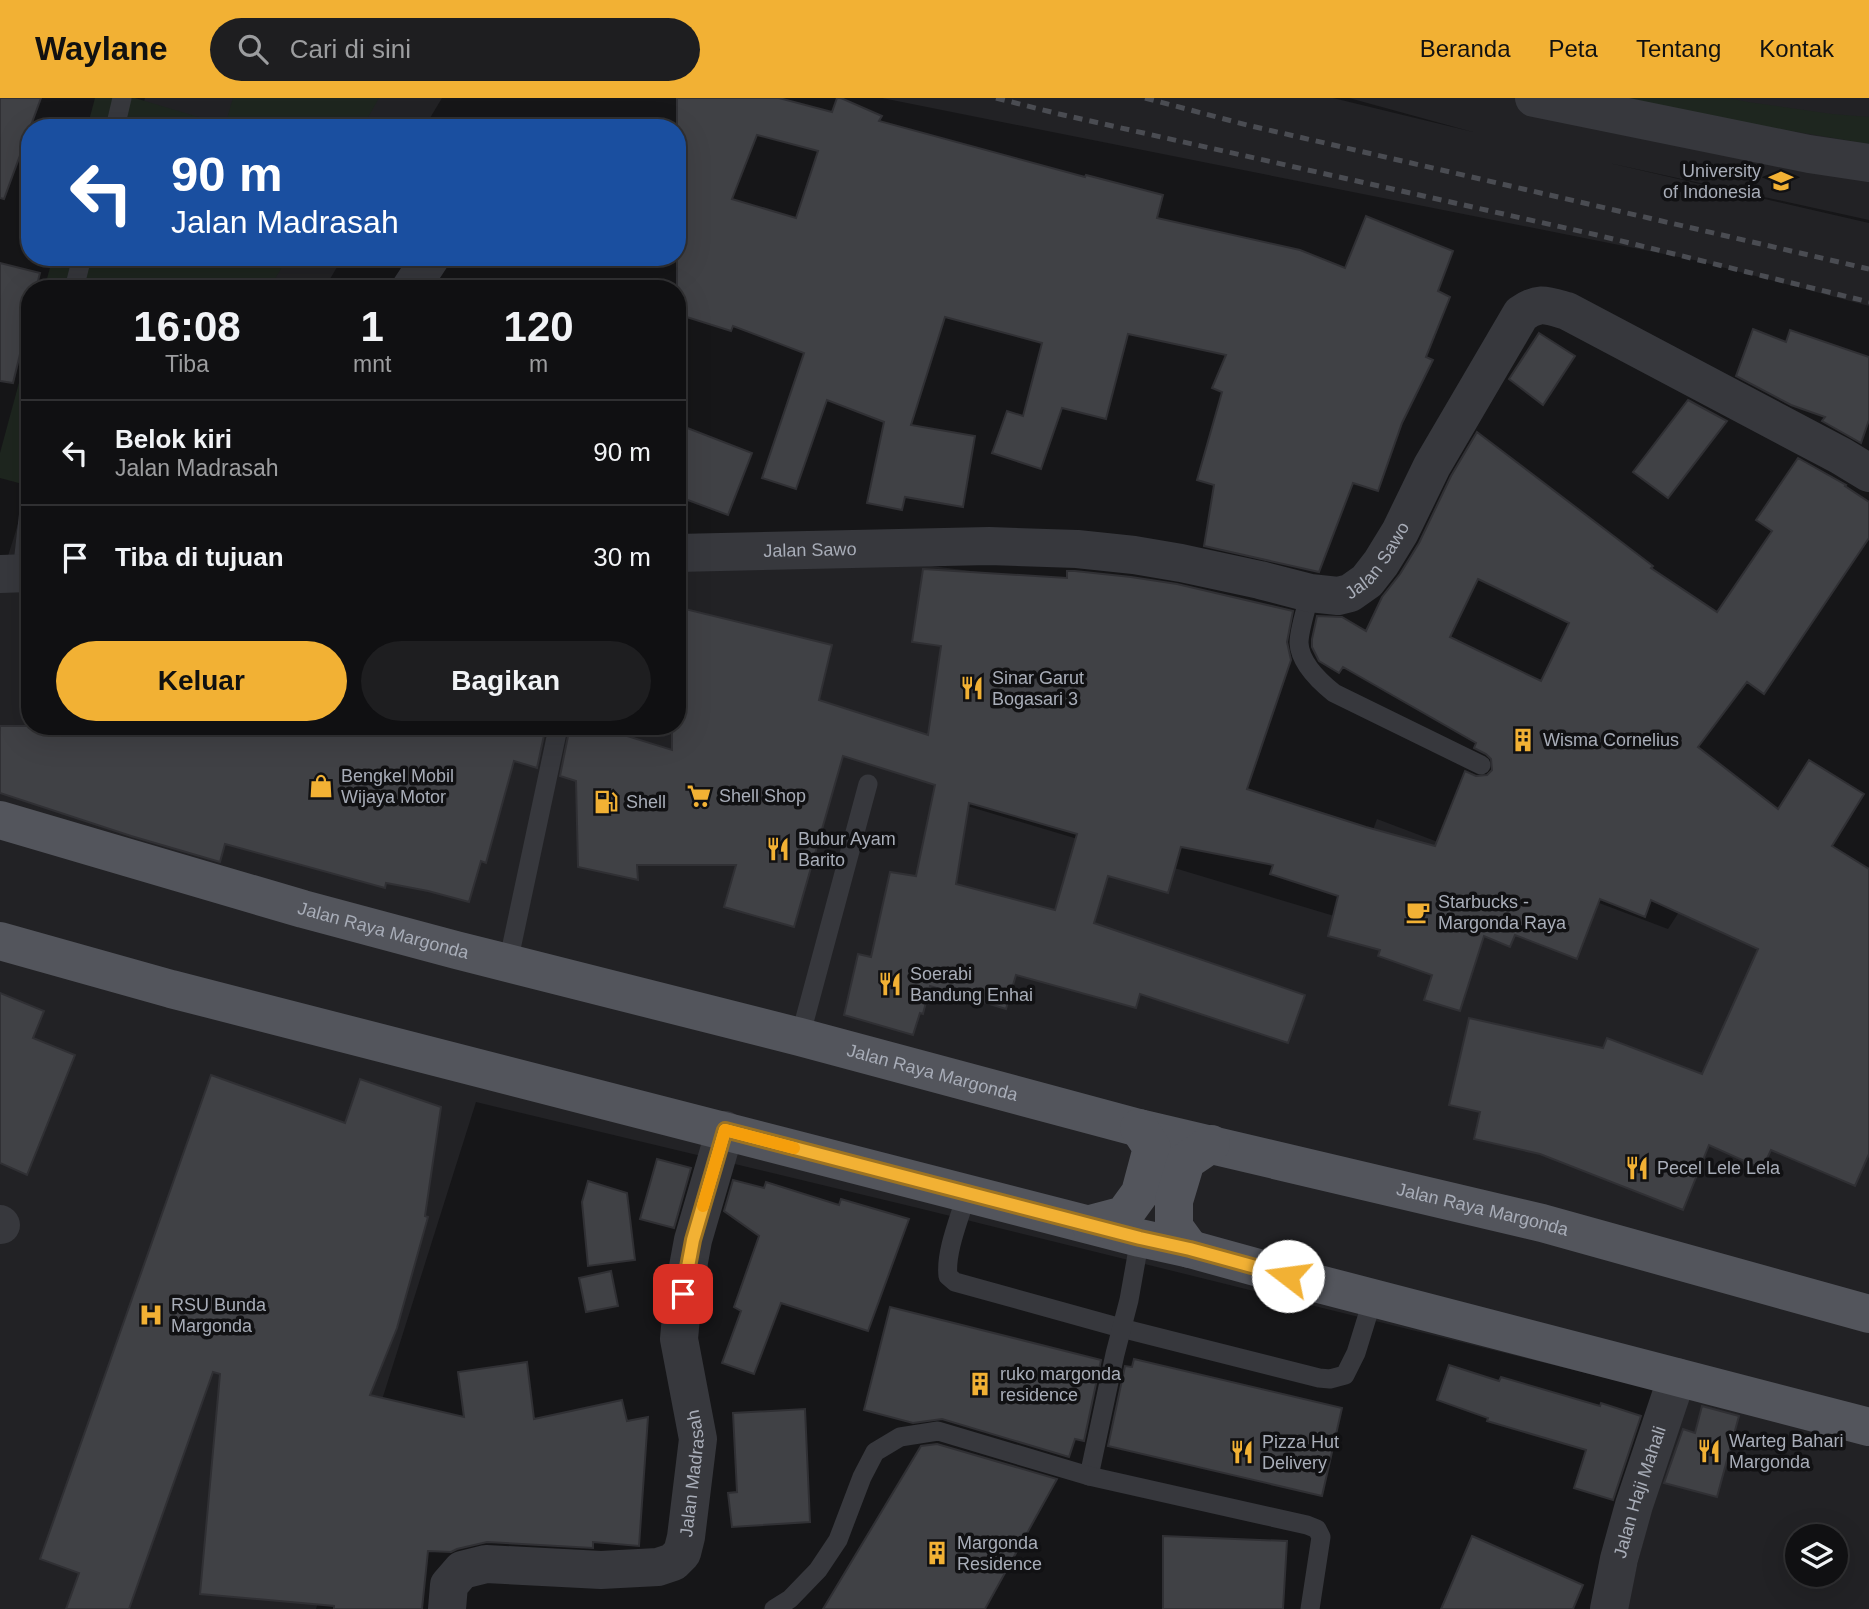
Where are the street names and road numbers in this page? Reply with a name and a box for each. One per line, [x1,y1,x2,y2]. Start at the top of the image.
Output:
street label: Jalan Sawo [1341,519,1413,603]
street label: Jalan Sawo [763,539,857,561]
street label: Jalan Raya Margonda [295,898,472,963]
street label: Jalan Raya Margonda [845,1040,1021,1105]
street label: Jalan Raya Margonda [1395,1179,1572,1240]
street label: Jalan Madrasah [676,1408,708,1538]
street label: Jalan Haji Mahali [1610,1424,1670,1560]

